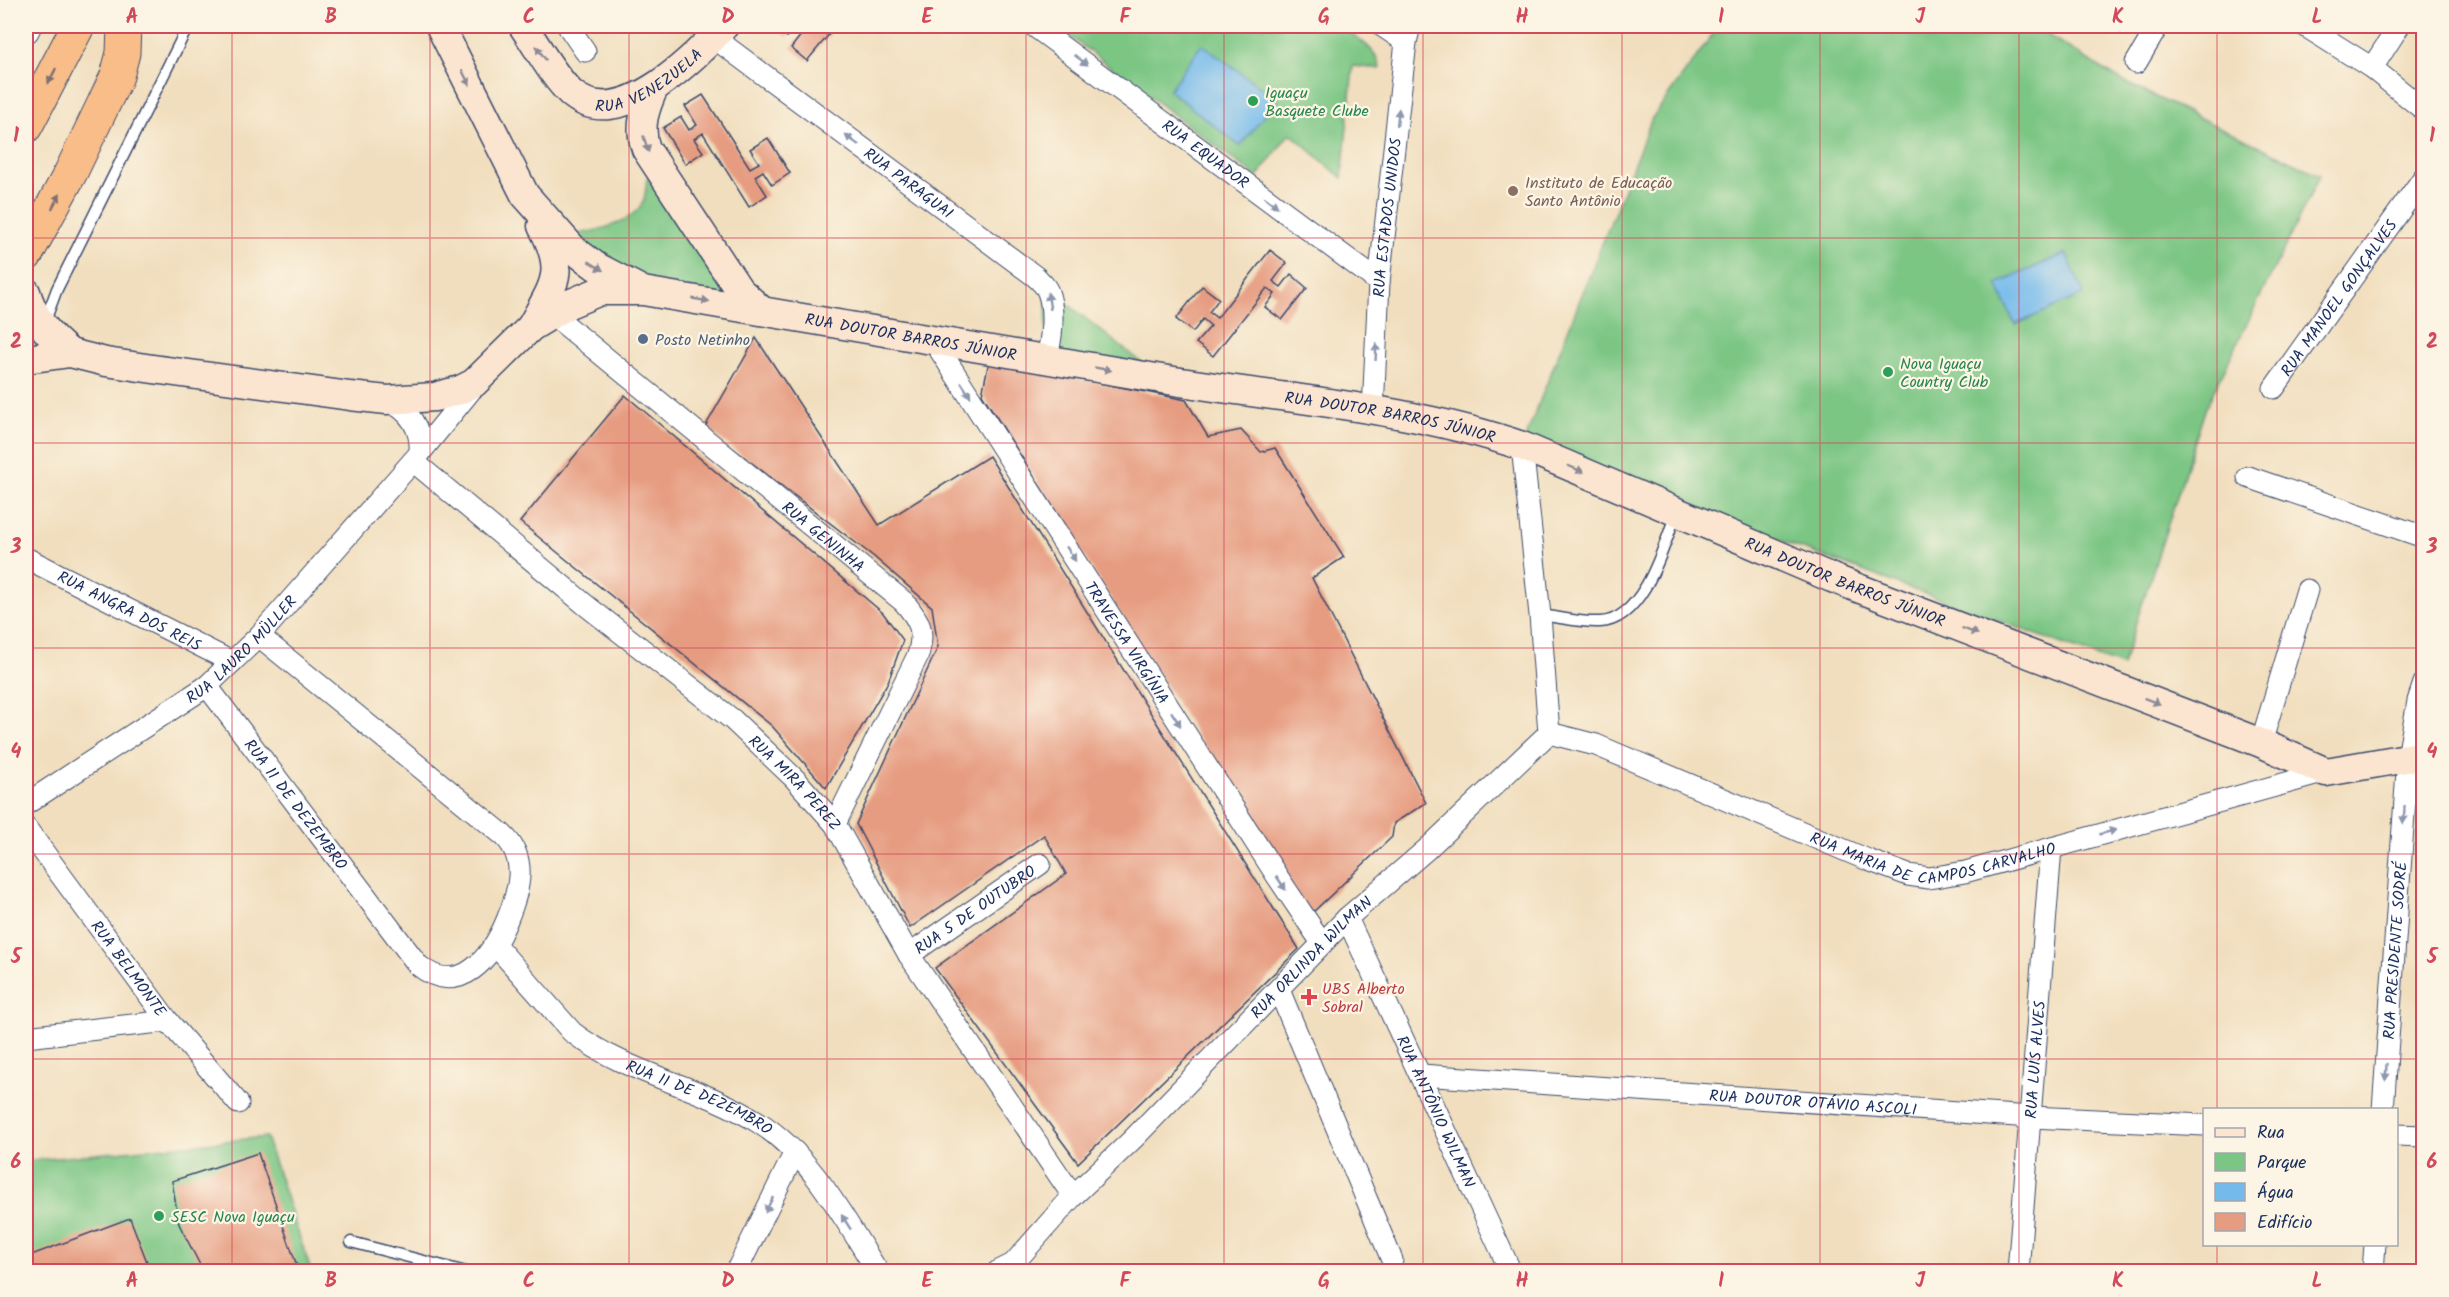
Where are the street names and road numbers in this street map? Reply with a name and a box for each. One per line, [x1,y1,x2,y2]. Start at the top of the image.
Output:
street label: RUA VENEZUELA [594,43,709,120]
street label: RUA EQUADOR [1156,114,1254,196]
street label: RUA ESTADOS UNIDOS [1367,136,1409,298]
street label: RUA PARAGUAI [858,142,958,226]
street label: RUA MANOEL GONÇALVES [2275,214,2404,382]
street label: RUA DOUTOR BARROS JÚNIOR [803,307,1018,368]
street label: RUA DOUTOR BARROS JÚNIOR [1283,386,1498,451]
street label: RUA GENINHA [776,496,870,579]
street label: RUA DOUTOR BARROS JÚNIOR [1740,531,1949,634]
street label: RUA ANGRA DOS REIS [53,565,206,659]
street label: TRAVESSA VIRGÍNIA [1077,577,1175,710]
street label: RUA LAURO MÜLLER [181,590,303,711]
street label: RUA MIRA PEREZ [742,730,847,837]
street label: RUA 11 DE DEZEMBRO [237,734,353,876]
street label: RUA MARIA DE CAMPOS CARVALHO [1805,823,2061,855]
street label: RUA 5 DE OUTUBRO [910,859,1042,962]
street label: RUA PRESIDENTE SODRÉ [2377,860,2415,1040]
street label: RUA ORLINDA WILMAN [1245,890,1379,1025]
street label: RUA BELMONTE [84,915,172,1023]
street label: RUA LUÍS ALVES [2019,999,2053,1120]
street label: RUA ANTÔNIO WILMAN [1389,1032,1481,1192]
street label: RUA 11 DE DEZEMBRO [621,1054,777,1142]
street label: RUA DOUTOR OTÁVIO ASCOLI [1708,1084,1918,1123]

